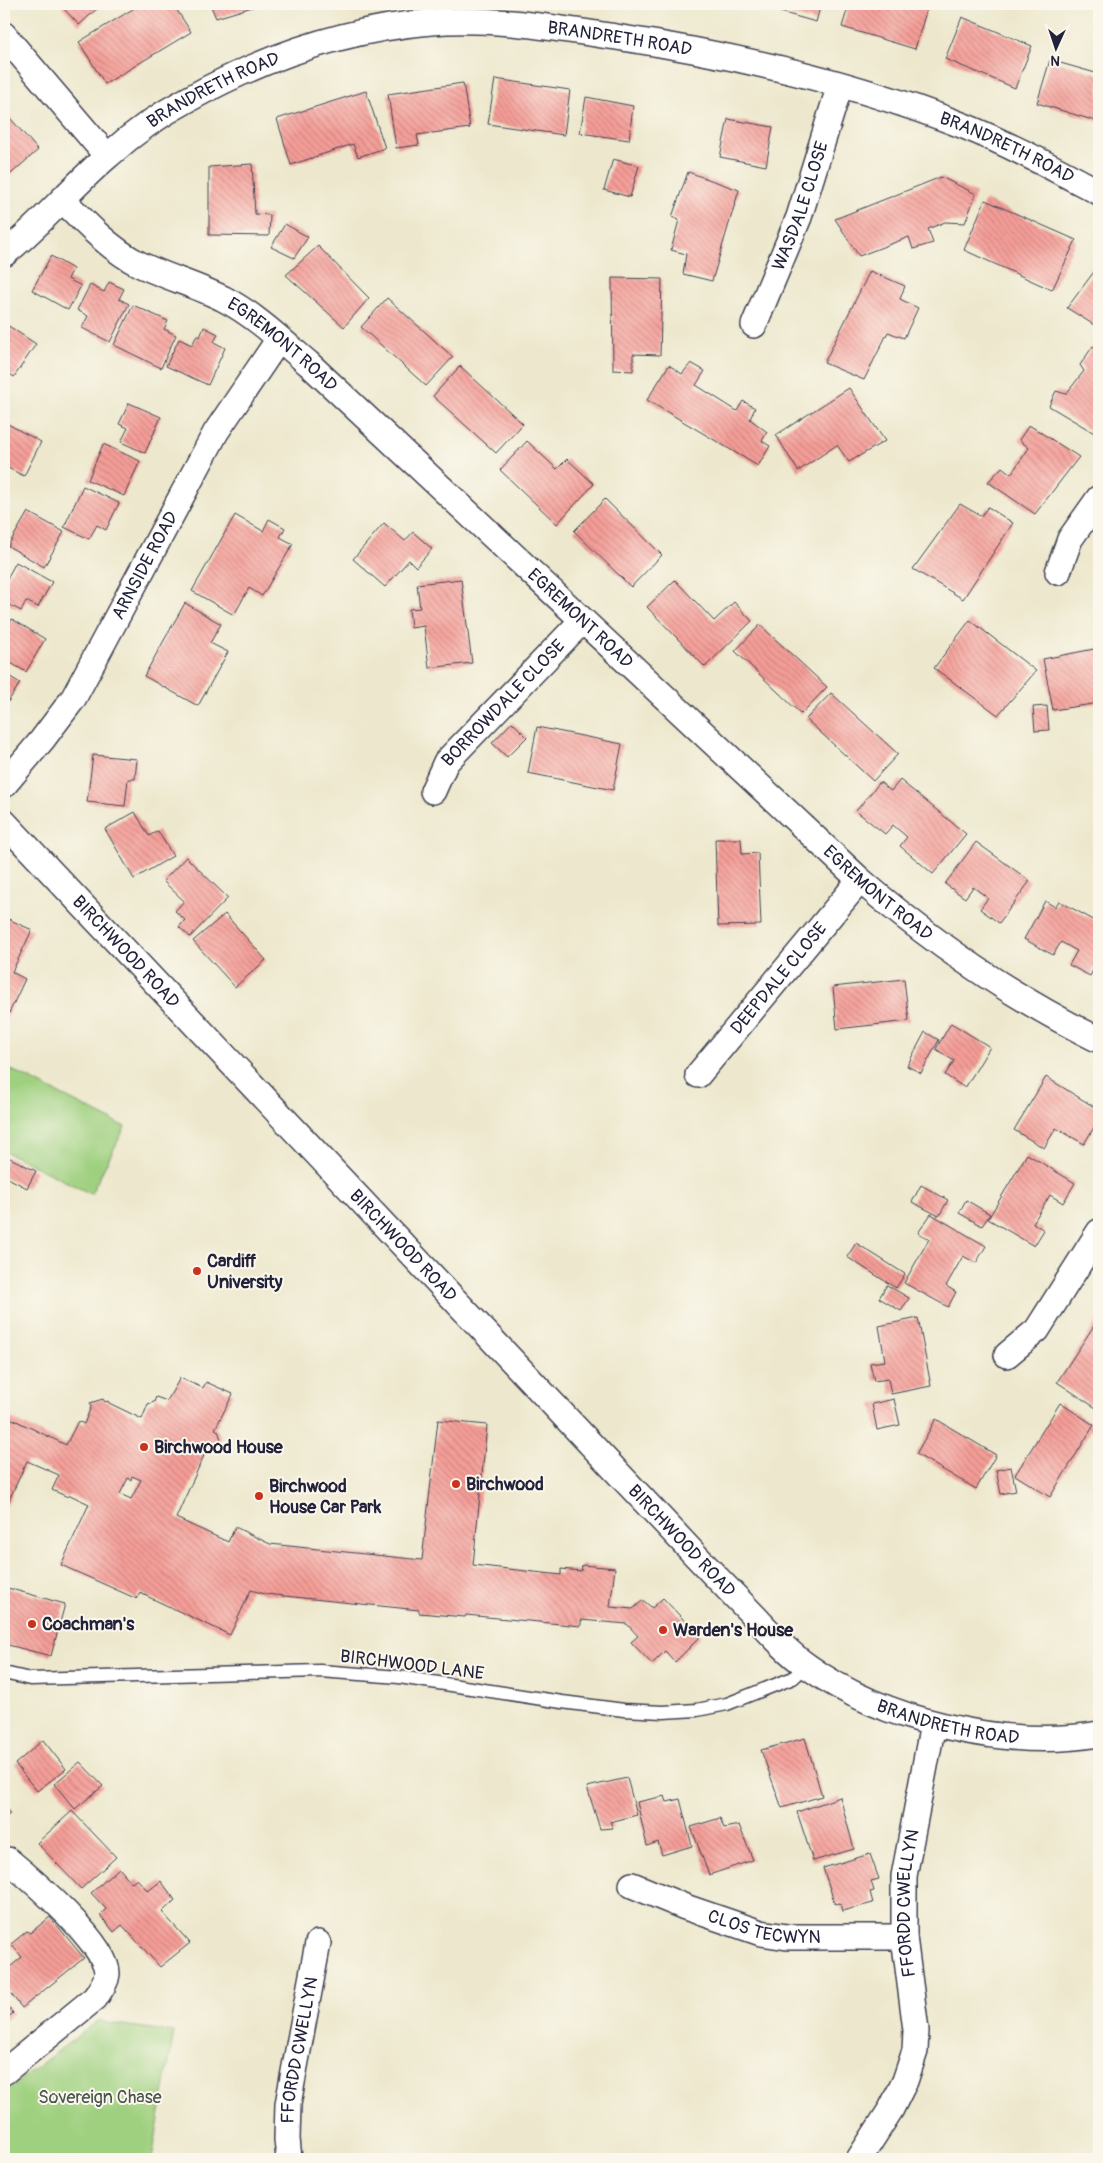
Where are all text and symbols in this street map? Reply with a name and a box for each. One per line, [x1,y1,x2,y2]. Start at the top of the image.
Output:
street label: BRANDRETH ROAD [546,16,694,61]
north arrow [1030,22,1080,72]
street label: BRANDRETH ROAD [142,47,282,133]
text: N [1050,52,1061,69]
street label: BRANDRETH ROAD [937,106,1078,188]
street label: WASDALE CLOSE [767,138,833,274]
street label: EGREMONT ROAD [223,292,343,396]
street label: ARNSIDE ROAD [106,507,183,623]
street label: EGREMONT ROAD [523,563,638,673]
street label: BORROWDALE CLOSE [436,634,570,771]
street label: EGREMONT ROAD [818,840,937,946]
street label: BIRCHWOOD ROAD [67,890,185,1013]
street label: DEEPDALE CLOSE [725,917,832,1039]
street label: BIRCHWOOD ROAD [345,1184,462,1307]
place label: Cardiff University [207,1250,283,1294]
marker: Cardiff University [191,1265,203,1277]
place label: Birchwood House [154,1436,284,1459]
marker: Birchwood House [138,1441,150,1453]
place label: Birchwood [466,1473,544,1496]
place label: Birchwood House Car Park [269,1475,382,1519]
marker: Birchwood [450,1478,462,1490]
street label: BIRCHWOOD ROAD [623,1480,741,1602]
marker: Birchwood House Car Park [253,1490,265,1502]
place label: Coachman's [42,1613,135,1636]
marker: Coachman's [26,1618,38,1630]
place label: Warden's House [673,1619,794,1642]
marker: Warden's House [657,1624,669,1636]
street label: BIRCHWOOD LANE [339,1645,485,1685]
street label: BRANDRETH ROAD [874,1694,1020,1749]
street label: FFORDD CWELLYN [892,1827,924,1979]
street label: CLOS TECWYN [705,1904,821,1949]
street label: FFORDD CWELLYN [276,1975,323,2124]
park label: Sovereign Chase [38,2086,162,2109]

